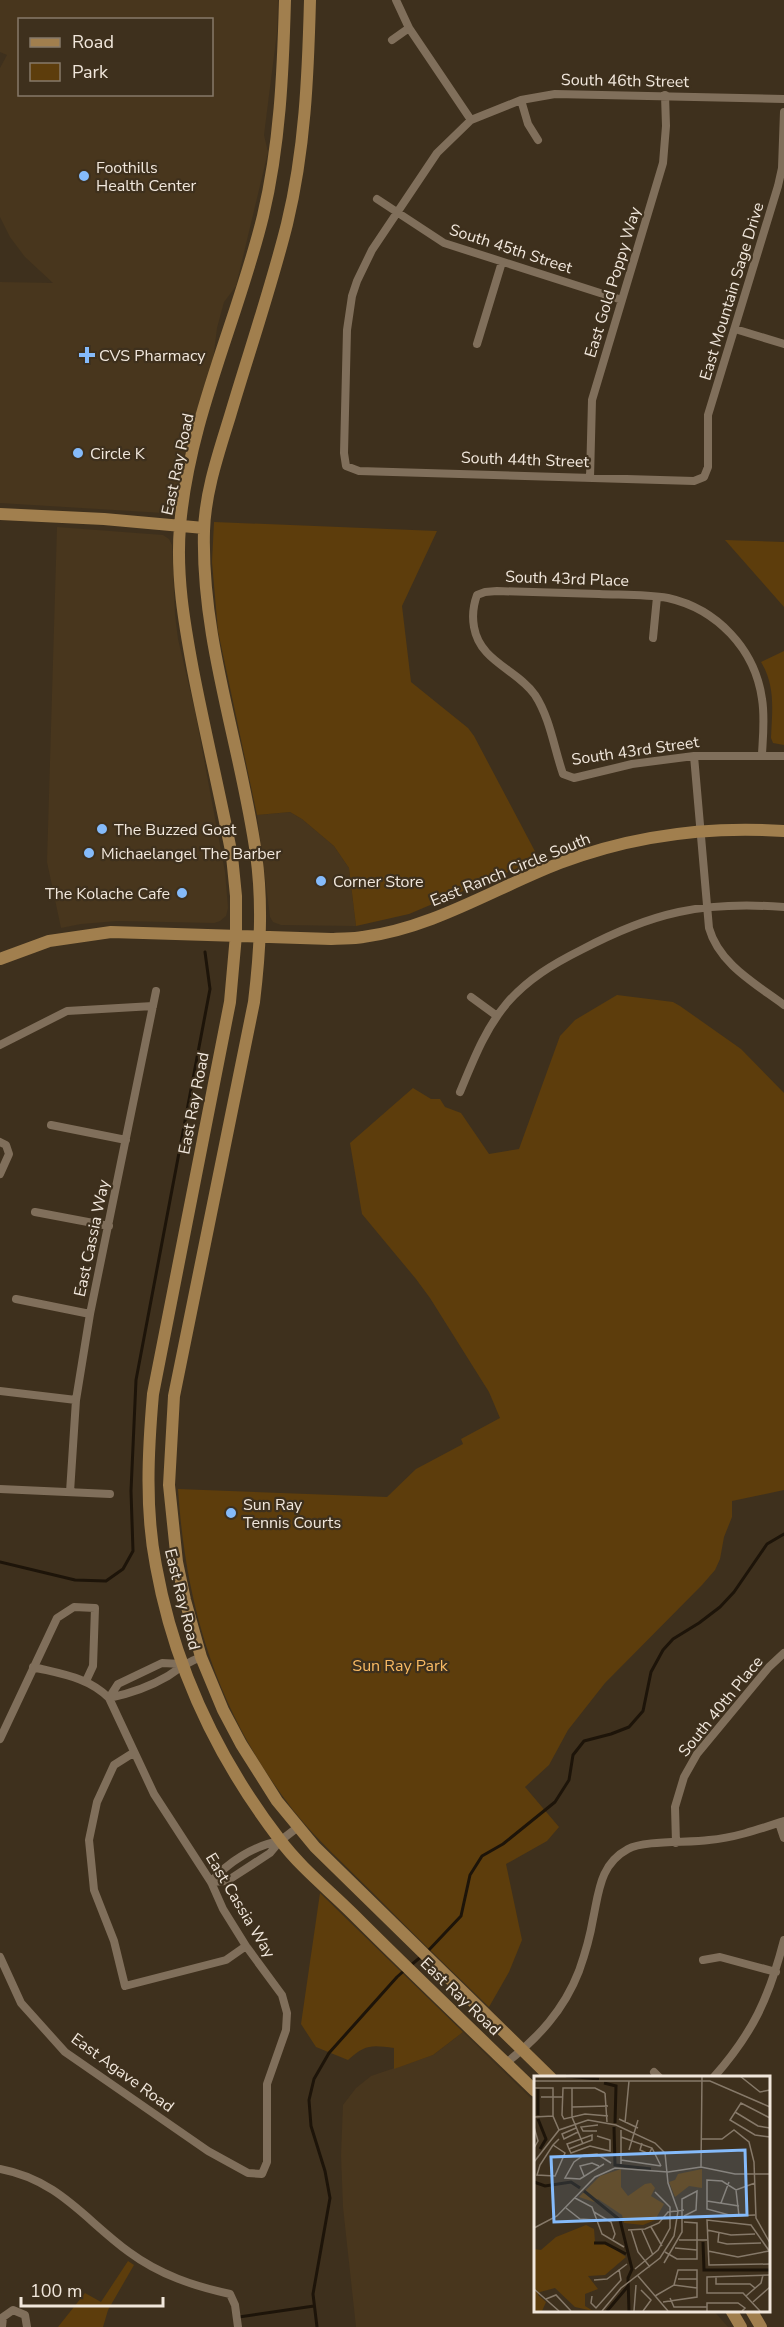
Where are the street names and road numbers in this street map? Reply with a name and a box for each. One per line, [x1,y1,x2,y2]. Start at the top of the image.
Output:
street label: South 46th Street [561,69,690,93]
street label: East Mountain Sage Drive [694,200,770,383]
street label: East Gold Poppy Way [580,204,647,360]
street label: South 45th Street [446,219,575,279]
street label: East Ray Road [156,411,200,517]
street label: South 44th Street [461,447,590,473]
street label: South 43rd Place [505,566,629,592]
street label: South 43rd Street [570,731,701,771]
street label: East Ranch Circle South [427,828,594,912]
street label: East Ray Road [173,1050,215,1156]
street label: East Cassia Way [69,1177,115,1299]
street label: East Ray Road [159,1546,205,1652]
street label: South 40th Place [673,1652,768,1762]
street label: East Cassia Way [200,1849,281,1963]
street label: East Ray Road [415,1953,505,2041]
street label: East Agave Road [66,2028,178,2118]

